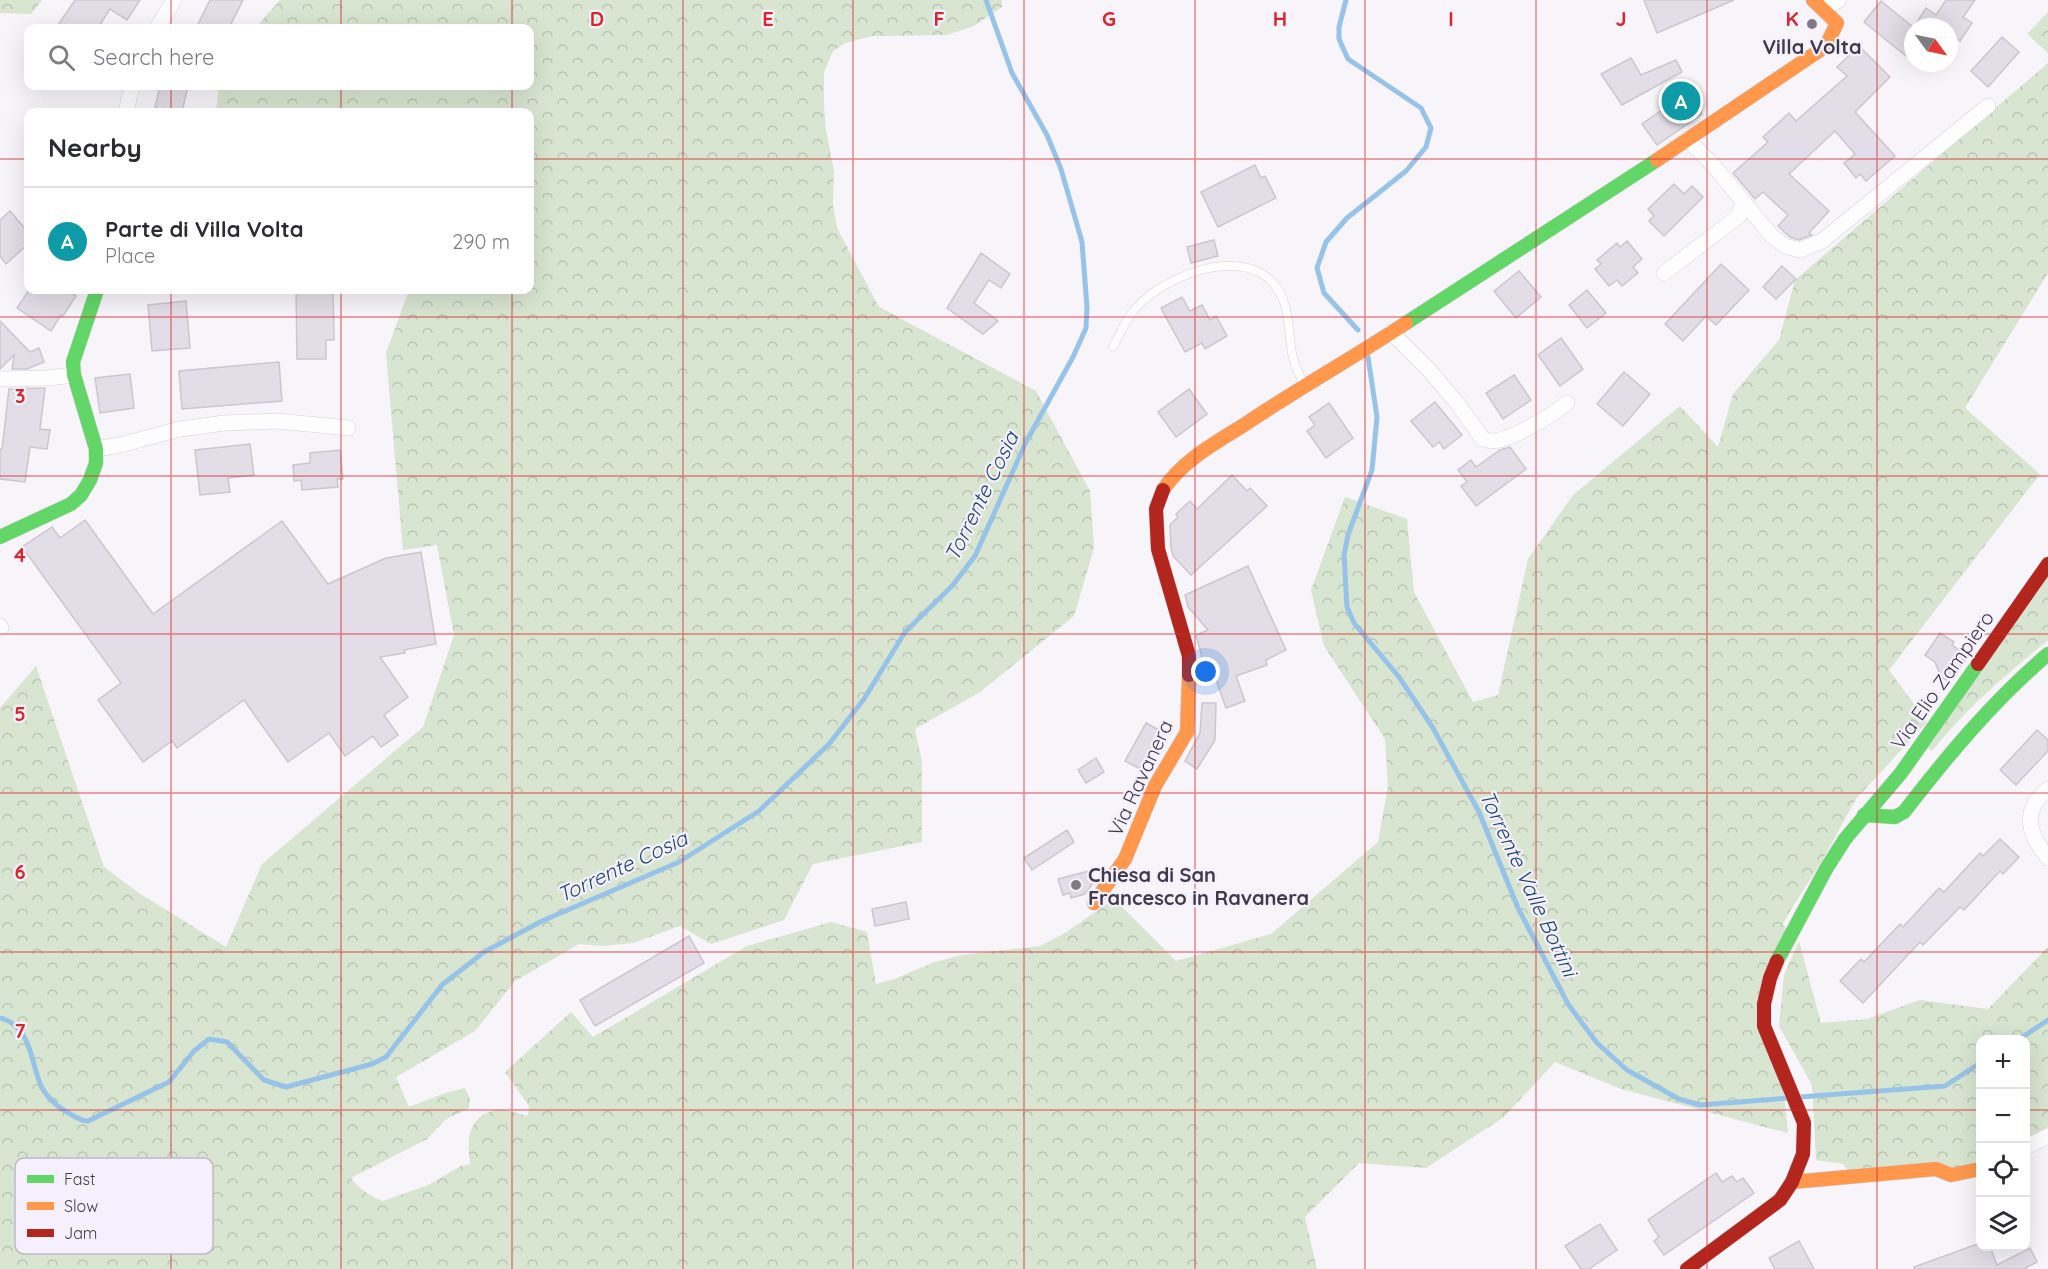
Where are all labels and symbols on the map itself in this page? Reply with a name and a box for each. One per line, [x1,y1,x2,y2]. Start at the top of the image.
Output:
text: D [590,6,604,31]
text: E [762,6,774,31]
text: F [933,6,945,31]
text: G [1102,6,1116,31]
text: H [1273,6,1287,31]
text: I [1448,6,1454,31]
text: J [1615,6,1627,31]
text: K [1785,6,1799,31]
marker: Villa Volta [1805,17,1819,31]
north arrow [1904,18,1958,72]
place label: Villa Volta [1763,34,1861,59]
pin: A [1662,78,1700,124]
text: 3 [15,383,25,408]
water label: Torrente Cosia [938,426,1024,565]
text: 4 [14,542,26,567]
street label: Via Elio Zampiero [1885,606,1999,754]
your location [1191,657,1220,686]
text: 5 [14,701,26,726]
street label: Via Ravanera [1102,716,1178,840]
water label: Torrente Valle Bottini [1474,786,1585,982]
water label: Torrente Cosia [553,824,692,908]
text: 6 [14,859,26,884]
place label: Chiesa di San Francesco in Ravanera [1088,862,1309,910]
marker: Chiesa di San Francesco in Ravanera [1069,878,1083,892]
text: 7 [15,1018,26,1043]
legend [15,1158,213,1254]
text: Fast [64,1169,95,1189]
text: Slow [64,1196,98,1216]
text: Jam [64,1223,97,1243]

